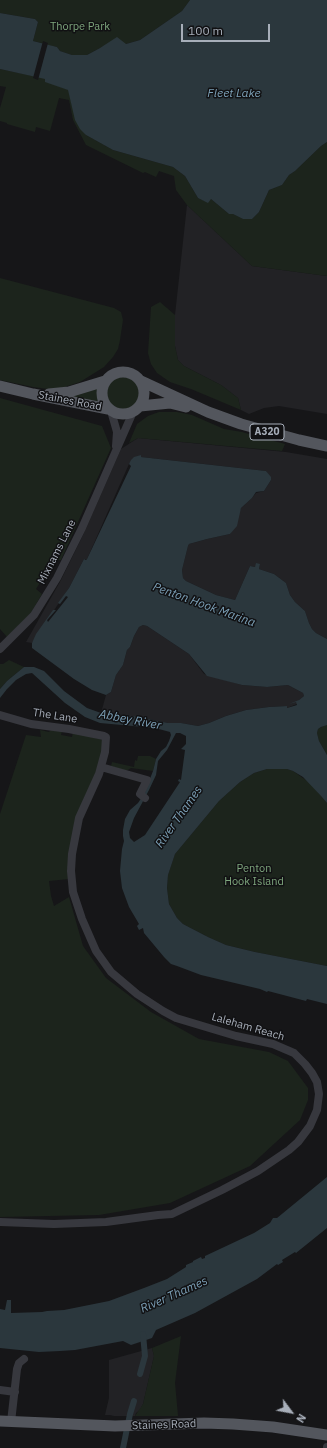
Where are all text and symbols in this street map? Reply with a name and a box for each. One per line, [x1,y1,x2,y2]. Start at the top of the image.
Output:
scale bar [183,16,272,42]
park label: Thorpe Park [50,20,110,34]
text: 100 m [188,23,223,38]
water label: Fleet Lake [207,87,261,101]
street label: Staines Road [37,388,103,414]
road number: A320 [250,424,284,440]
street label: Mixnams Lane [35,518,79,586]
water label: Penton Hook Marina [151,580,257,630]
street label: The Lane [32,706,78,726]
water label: Abbey River [98,707,162,733]
water label: River Thames [152,783,206,851]
park label: Penton Hook Island [224,862,284,888]
street label: Laleham Reach [210,1010,286,1044]
water label: River Thames [138,1274,210,1316]
north arrow [271,1392,311,1432]
text: N [293,1411,309,1425]
street label: Staines Road [132,1417,196,1433]

